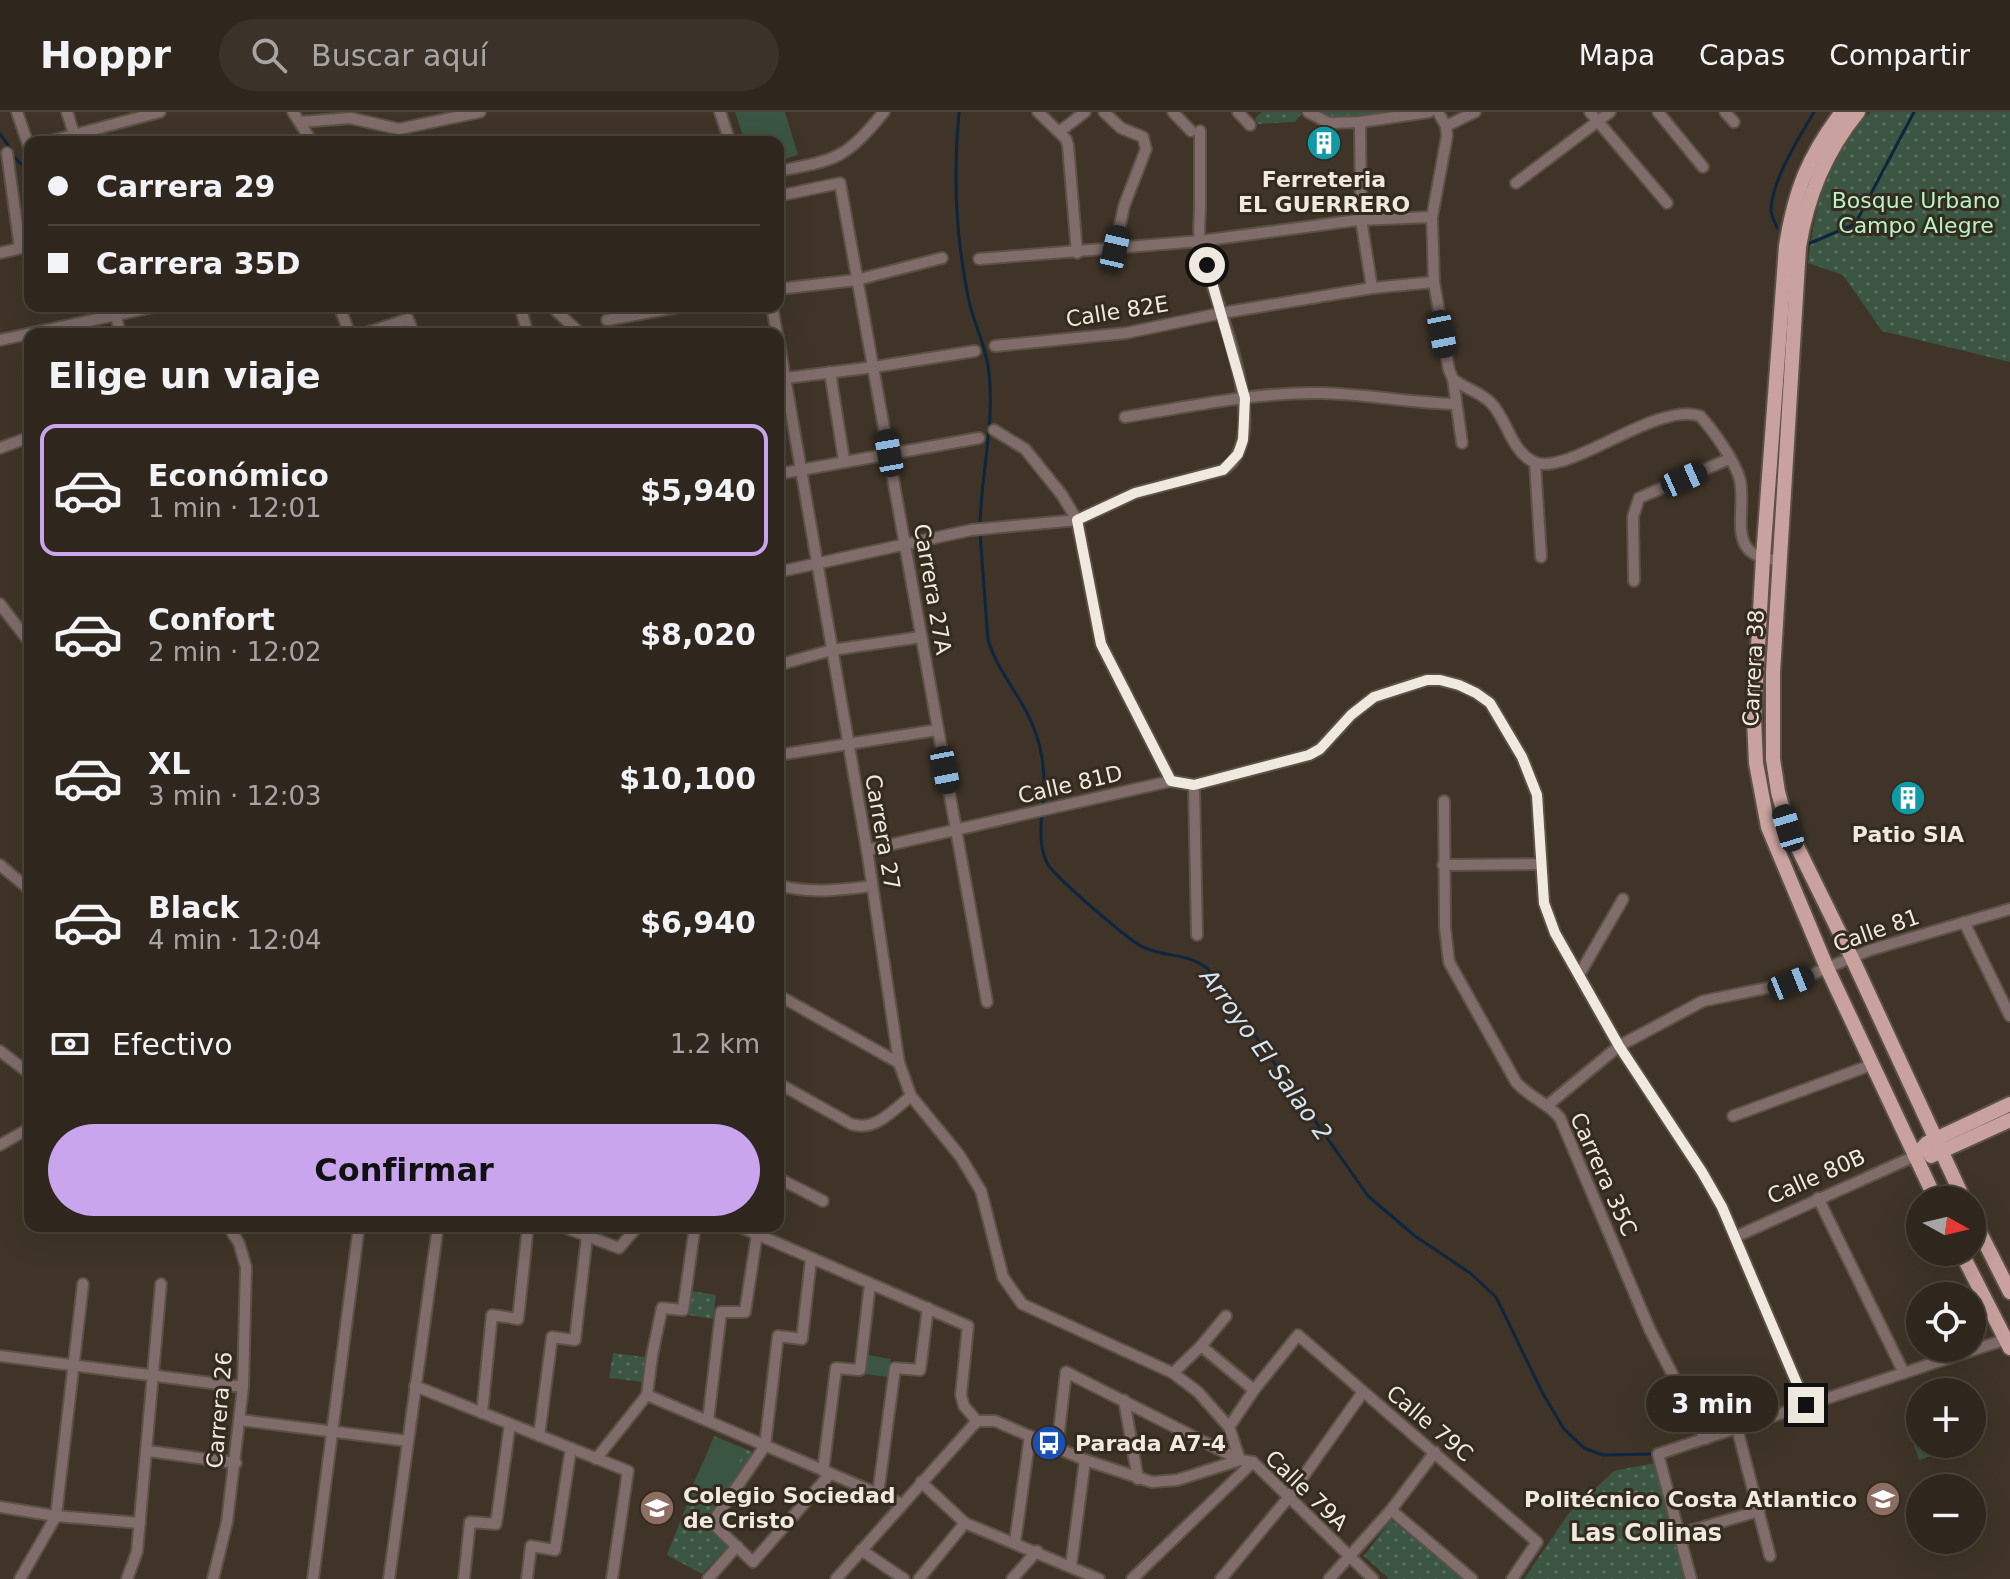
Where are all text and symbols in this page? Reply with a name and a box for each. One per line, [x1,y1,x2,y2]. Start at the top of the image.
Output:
search box [219,19,779,91]
text: Hoppr [40,33,171,77]
icon: search [247,33,291,77]
text: Buscar aquí [311,38,488,73]
text: Mapa [1579,39,1655,72]
text: Capas [1699,39,1785,72]
text: Compartir [1829,39,1970,72]
building icon: Ferreteria EL GUERRERO [1305,124,1343,162]
place label: Ferreteria EL GUERRERO [1238,167,1410,217]
text: Carrera 29 [96,169,275,204]
park label: Bosque Urbano Campo Alegre [1832,188,2000,238]
car [1098,223,1132,275]
text: Carrera 35D [96,246,300,281]
route start [1189,247,1225,283]
street label: Calle 82E [1064,291,1170,332]
car [1426,308,1458,360]
text: Elige un viaje [48,355,321,396]
car [873,427,905,479]
icon: car [52,454,124,526]
text: Económico [148,458,329,493]
car [1657,458,1711,500]
text: $5,940 [640,473,756,508]
text: 1 min · 12:01 [148,493,322,523]
street label: Carrera 27A [909,522,956,656]
icon: car [52,598,124,670]
text: Confort [148,602,275,637]
street label: Carrera 38 [1738,609,1769,727]
text: $8,020 [640,617,756,652]
text: 2 min · 12:02 [148,637,322,667]
icon: car [52,742,124,814]
car [929,744,961,796]
text: XL [148,746,190,781]
street label: Calle 81D [1015,760,1125,809]
text: $10,100 [619,761,756,796]
street label: Carrera 27 [860,772,905,892]
building icon: Patio SIA [1889,779,1927,817]
text: 3 min · 12:03 [148,781,322,811]
car [1770,802,1806,854]
place label: Patio SIA [1852,822,1964,847]
icon: car [52,886,124,958]
text: Black [148,890,239,925]
street label: Calle 81 [1830,904,1923,957]
text: $6,940 [640,905,756,940]
text: 4 min · 12:04 [148,925,322,955]
water label: Arroyo El Salao 2 [1193,962,1338,1146]
car [1764,963,1818,1003]
icon: cash [48,1022,92,1066]
text: Efectivo [112,1027,233,1062]
text: 1.2 km [670,1029,760,1059]
street label: Carrera 35C [1565,1109,1642,1240]
button: Confirmar [48,1124,760,1216]
street label: Calle 80B [1763,1144,1869,1209]
north arrow [1906,1186,1986,1266]
map controls [1906,1186,1986,1554]
button: locate [1906,1282,1986,1362]
street label: Carrera 26 [202,1351,237,1469]
callout: 3 min [1646,1377,1778,1433]
button: + [1906,1378,1986,1458]
street label: Calle 79C [1381,1380,1478,1467]
route end [1788,1387,1824,1423]
text: 3 min [1671,1389,1753,1419]
bus stop icon: Parada A7-4 [1030,1424,1068,1462]
place label: Parada A7-4 [1075,1431,1226,1456]
street label: Calle 79A [1260,1445,1353,1536]
button: − [1906,1474,1986,1554]
school or university icon: Politécnico Costa Atlantico [1864,1480,1902,1518]
place label: Colegio Sociedad de Cristo [683,1483,896,1533]
place label: Politécnico Costa Atlantico [1524,1487,1857,1512]
school or university icon: Colegio Sociedad de Cristo [638,1489,676,1527]
district label: Las Colinas [1570,1519,1722,1547]

